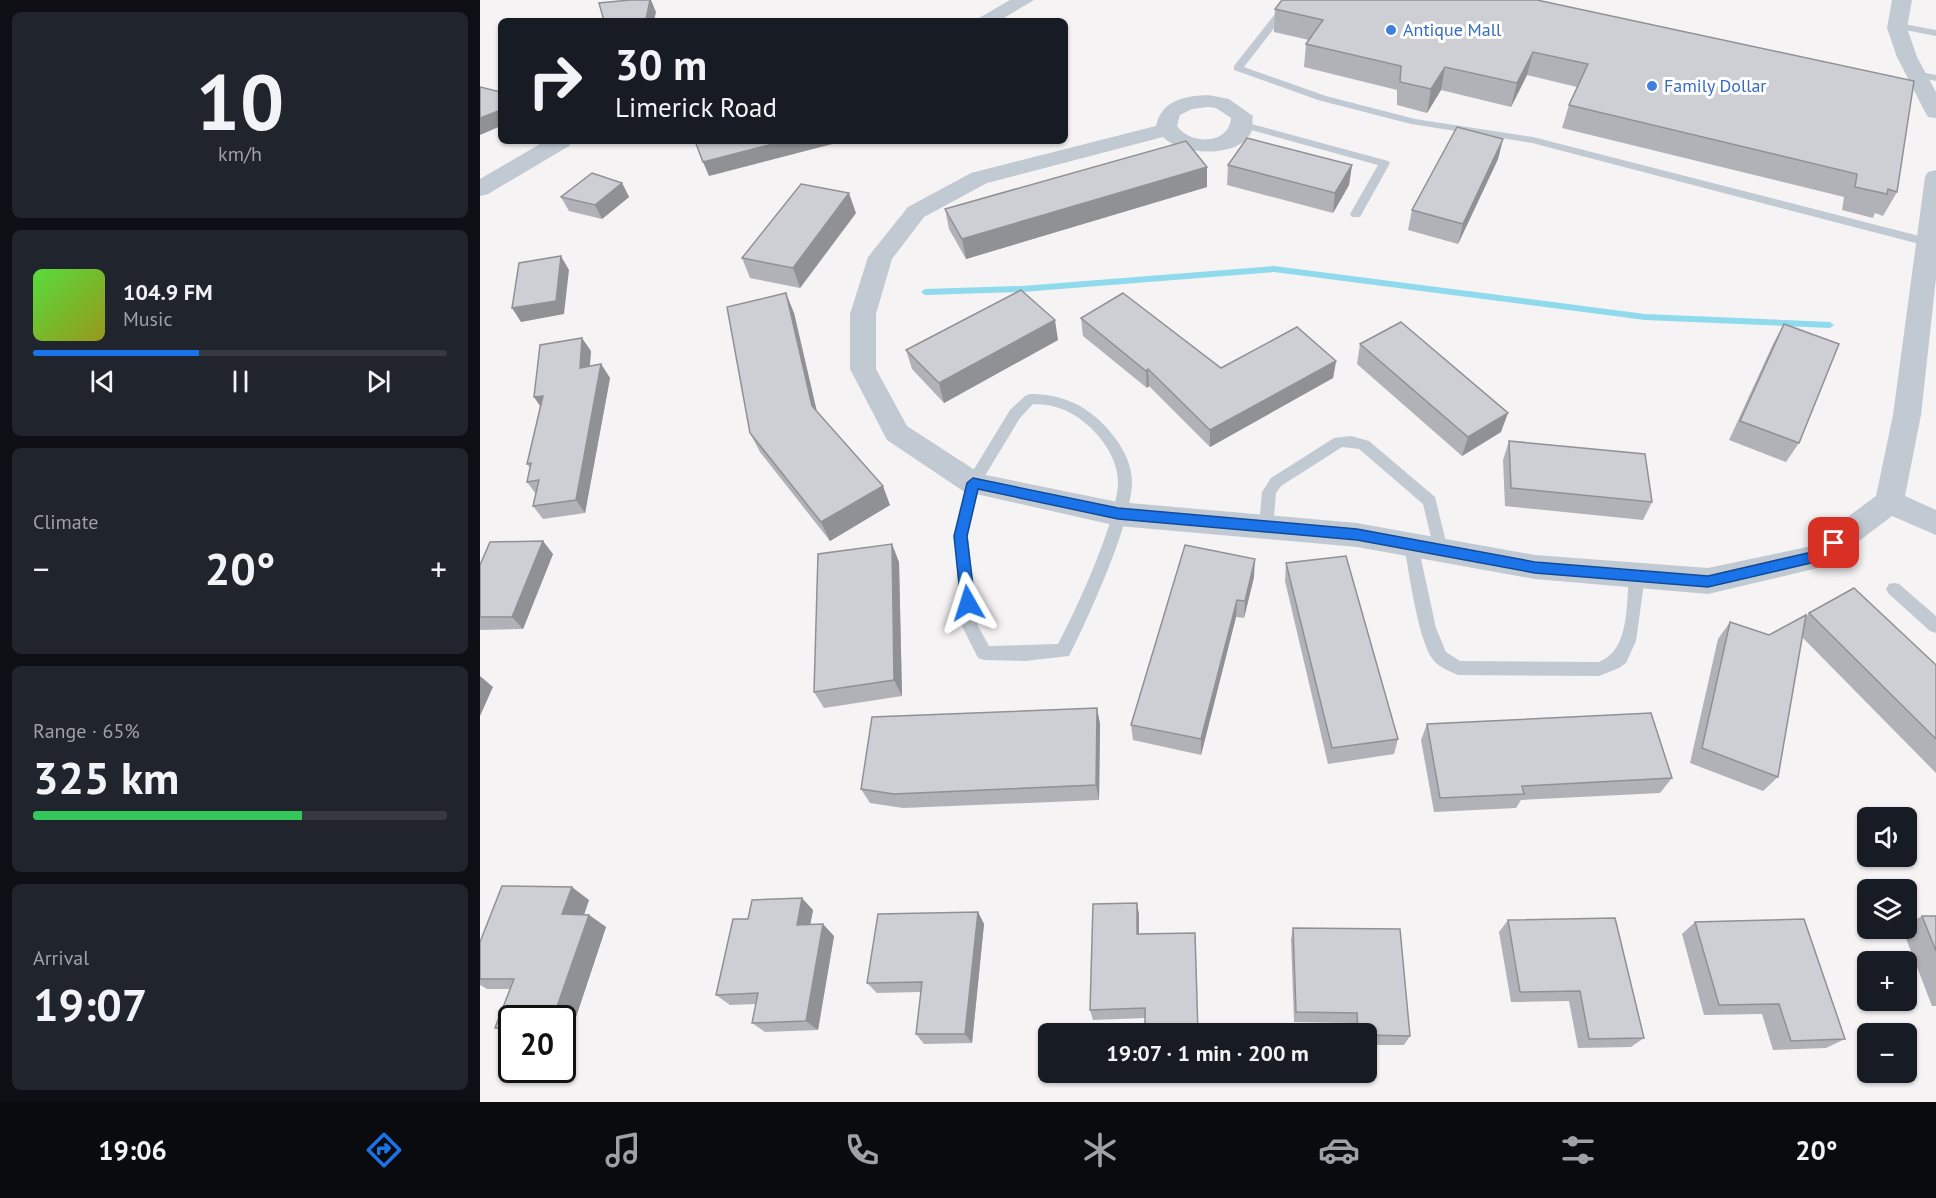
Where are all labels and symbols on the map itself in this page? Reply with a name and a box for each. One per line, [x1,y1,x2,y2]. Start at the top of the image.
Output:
place label: Antique Mall [1403,18,1502,41]
marker: Antique Mall [1384,23,1398,37]
place label: Family Dollar [1664,74,1766,97]
marker: Family Dollar [1645,79,1659,93]
pin [1808,517,1859,568]
position arrow [936,571,1000,635]
speed limit sign: 20 [498,1005,576,1083]

